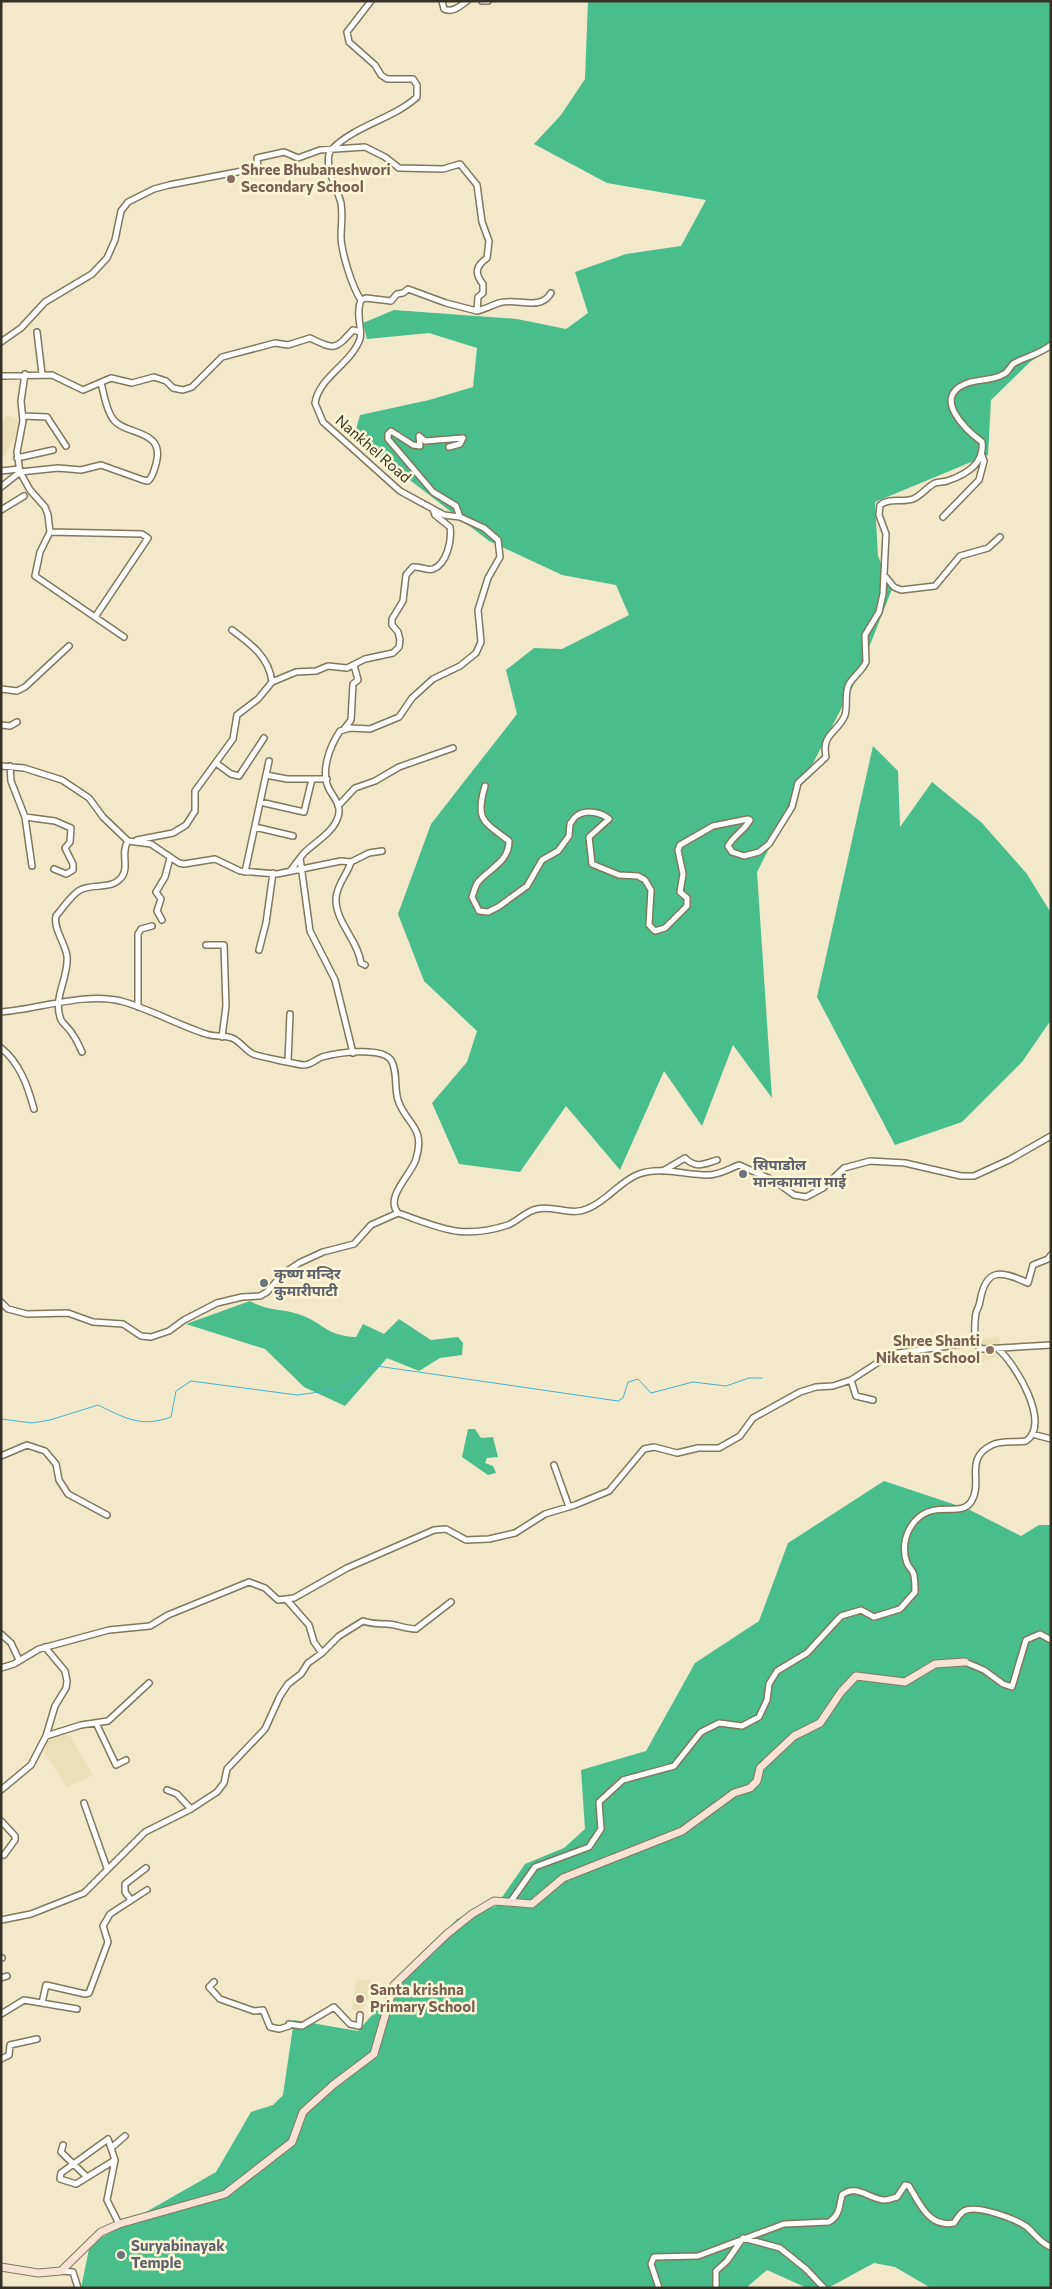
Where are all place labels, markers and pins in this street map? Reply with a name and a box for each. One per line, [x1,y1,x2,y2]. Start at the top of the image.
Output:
place label: Shree Bhubaneshwori Secondary School [241,160,391,195]
marker: Shree Bhubaneshwori Secondary School [225,173,237,185]
place label: सिपाडोल मानकामाना माई [753,1155,847,1190]
marker: सिपाडोल मानकामाना माई [737,1168,749,1180]
place label: कृष्ण मन्दिर कुमारीपाटी [274,1264,341,1301]
marker: कृष्ण मन्दिर कुमारीपाटी [258,1277,270,1289]
place label: Shree Shanti Niketan School [876,1331,980,1366]
marker: Shree Shanti Niketan School [984,1344,996,1356]
place label: Santa krishna Primary School [370,1980,475,2015]
marker: Santa krishna Primary School [354,1993,366,2005]
place label: Suryabinayak Temple [131,2236,225,2271]
marker: Suryabinayak Temple [115,2249,127,2261]

